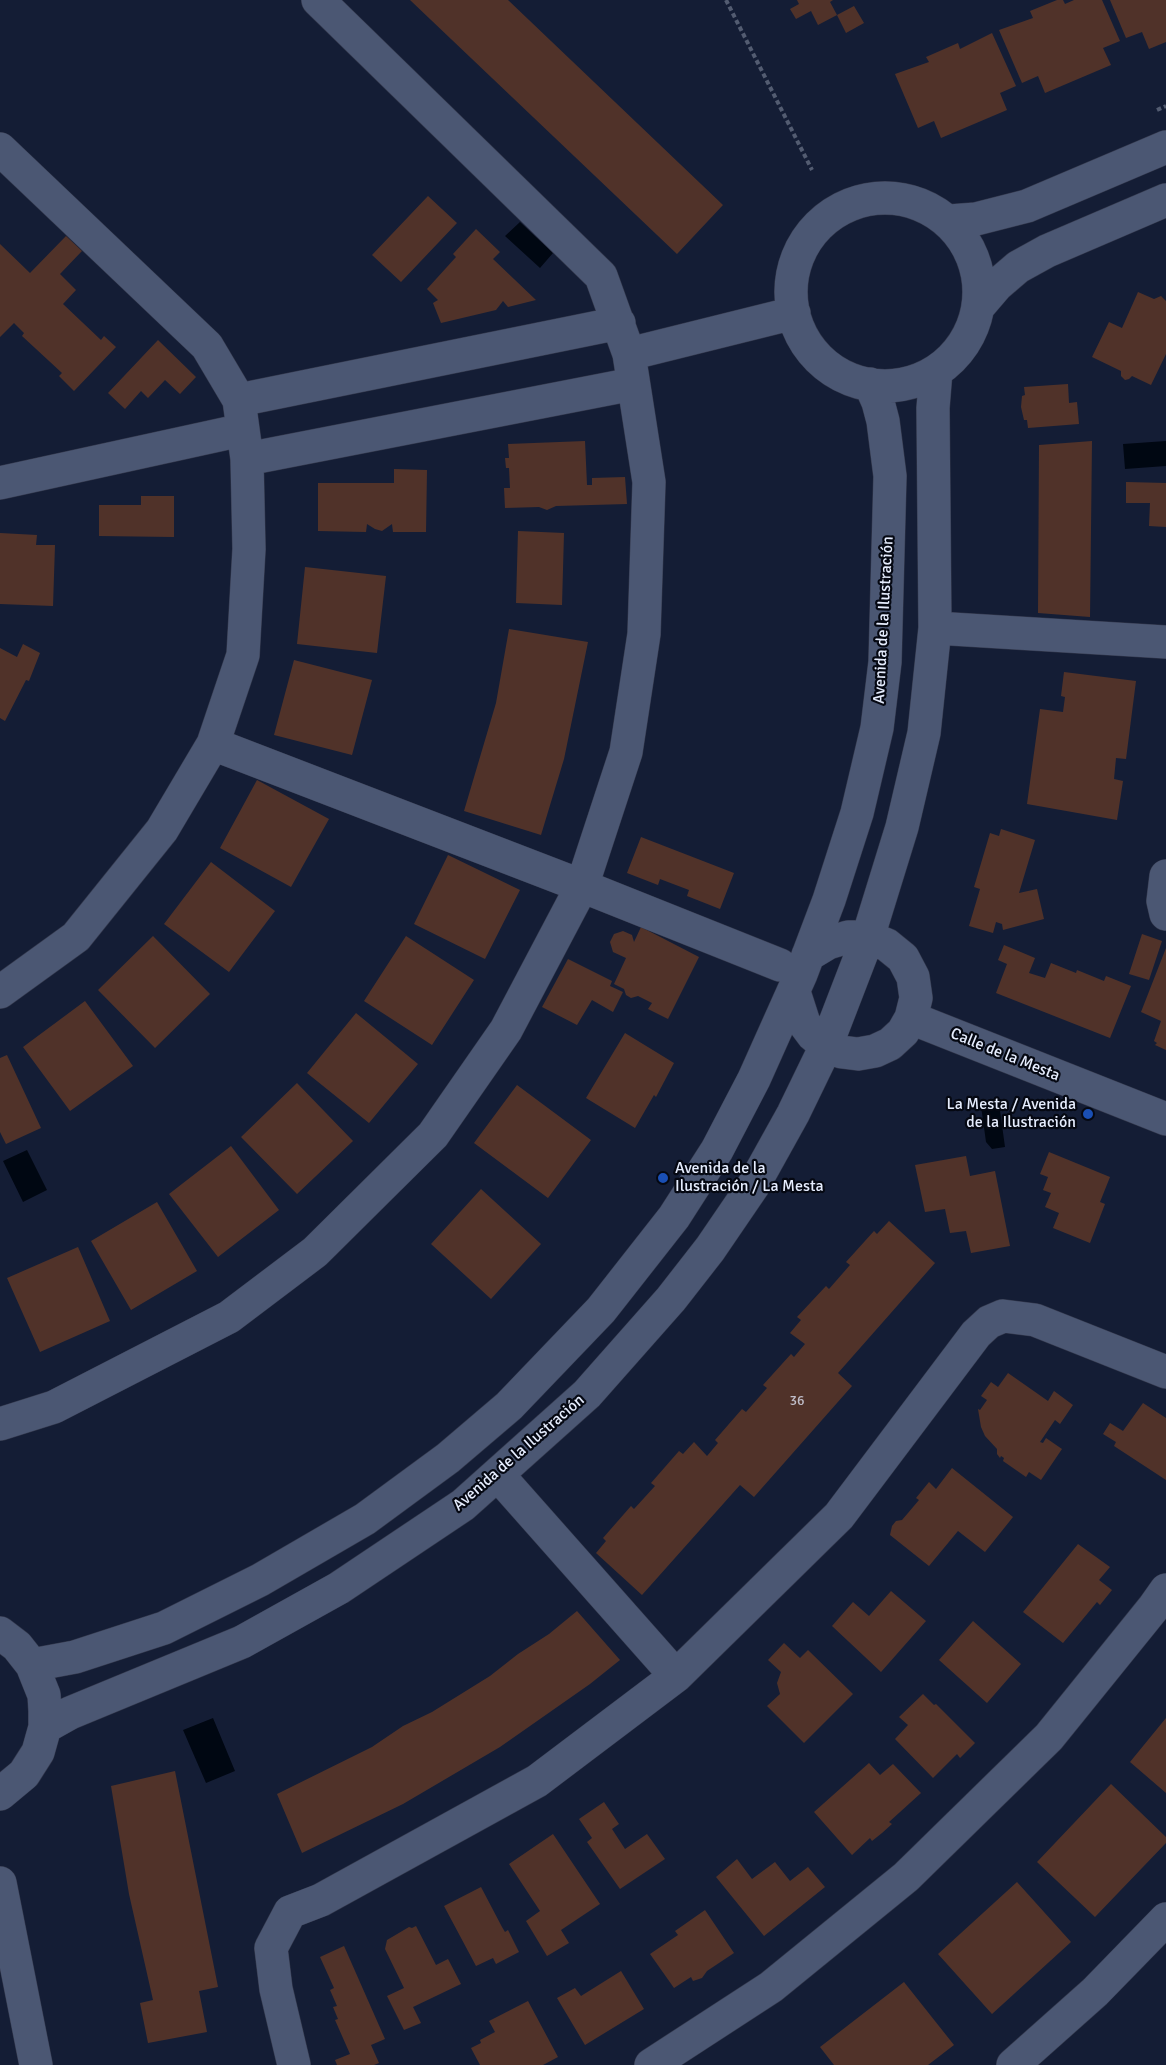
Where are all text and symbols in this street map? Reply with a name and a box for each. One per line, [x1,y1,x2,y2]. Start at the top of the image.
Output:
street label: Avenida de la Ilustración [870,536,898,704]
street label: Calle de la Mesta [948,1024,1062,1086]
place label: La Mesta / Avenida de la Ilustración [946,1095,1076,1133]
marker: La Mesta / Avenida de la Ilustración [1081,1107,1095,1121]
place label: Avenida de la Ilustración / La Mesta [675,1159,824,1197]
marker: Avenida de la Ilustración / La Mesta [656,1171,670,1185]
street label: Avenida de la Ilustración [449,1391,589,1515]
house number: 36 [789,1393,805,1409]

